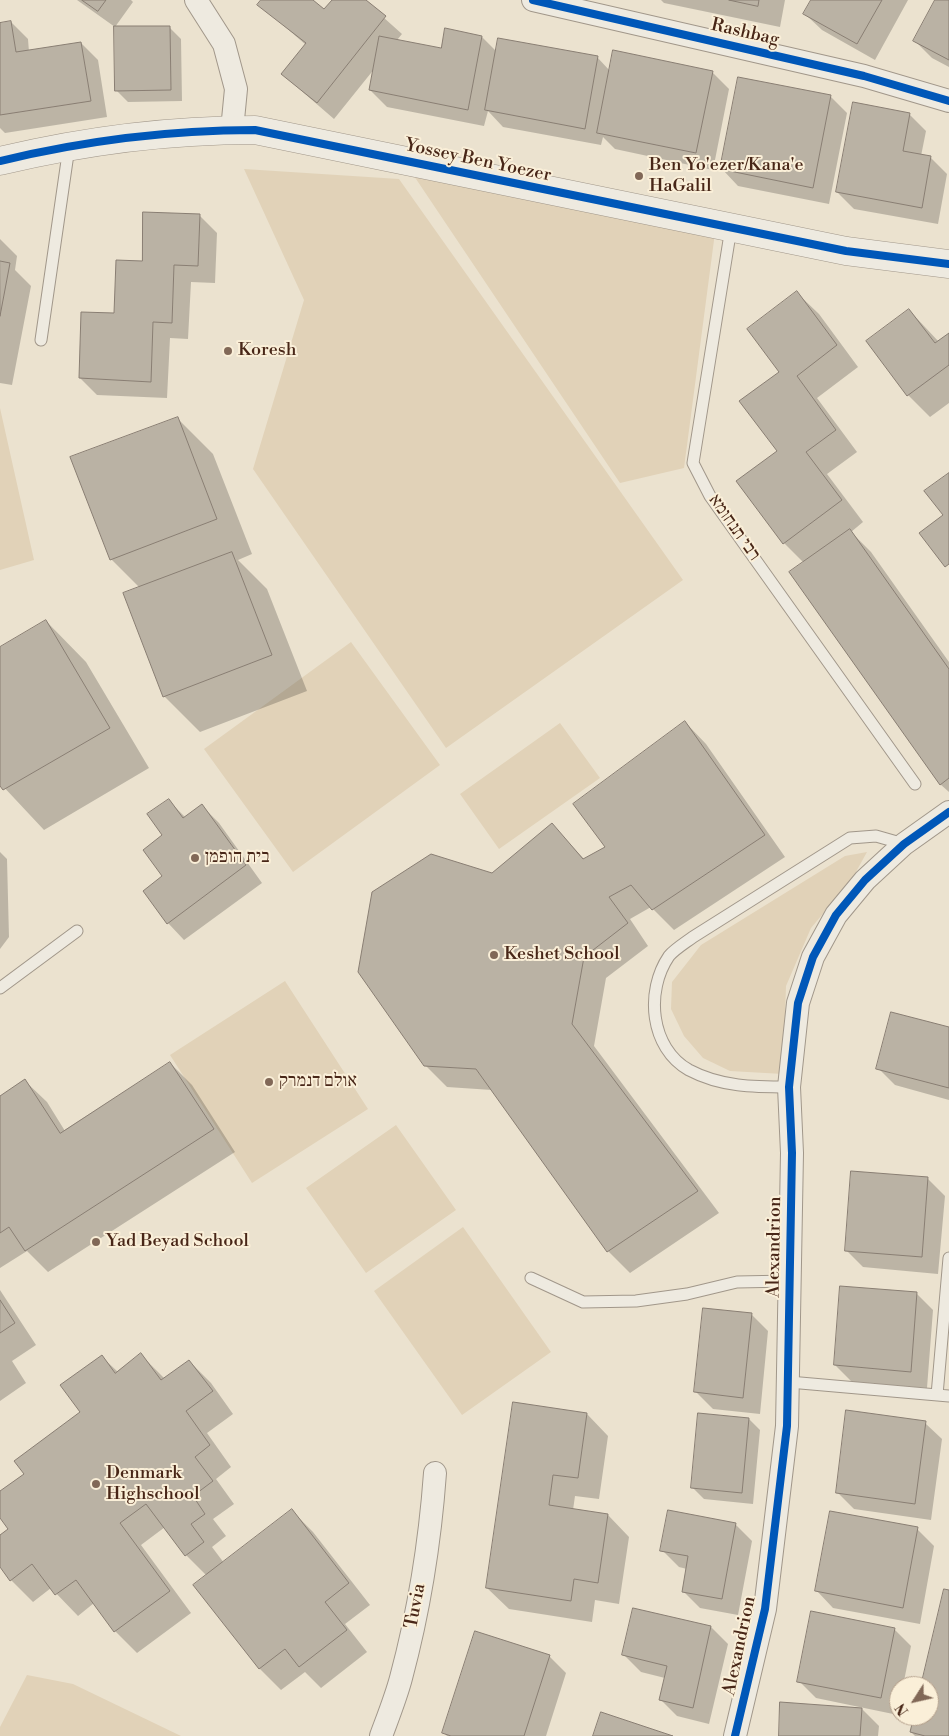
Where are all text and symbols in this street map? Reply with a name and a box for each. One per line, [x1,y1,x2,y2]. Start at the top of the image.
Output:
street label: Rashbag [709,15,781,51]
street label: Yossey Ben Yoezer [403,135,553,187]
place label: Ben Yo'ezer/Kana'e HaGalil [649,155,804,198]
marker: Ben Yo'ezer/Kana'e HaGalil [633,170,645,182]
place label: Koresh [238,340,296,362]
marker: Koresh [222,345,234,357]
street label: רבי תנחומא [703,491,765,565]
place label: בית הופמן [205,847,270,869]
marker: בית הופמן [189,852,201,864]
place label: Keshet School [504,944,619,966]
marker: Keshet School [488,949,500,961]
place label: אולם דנמרק [279,1071,357,1093]
marker: אולם דנמרק [263,1076,275,1088]
street label: Alexandrion [763,1196,787,1298]
place label: Yad Beyad School [106,1231,249,1253]
marker: Yad Beyad School [90,1236,102,1248]
place label: Denmark Highschool [106,1463,200,1506]
marker: Denmark Highschool [90,1478,102,1490]
street label: Tuvia [401,1582,431,1630]
street label: Alexandrion [719,1594,761,1698]
north arrow [889,1676,939,1726]
text: N [892,1699,913,1719]

